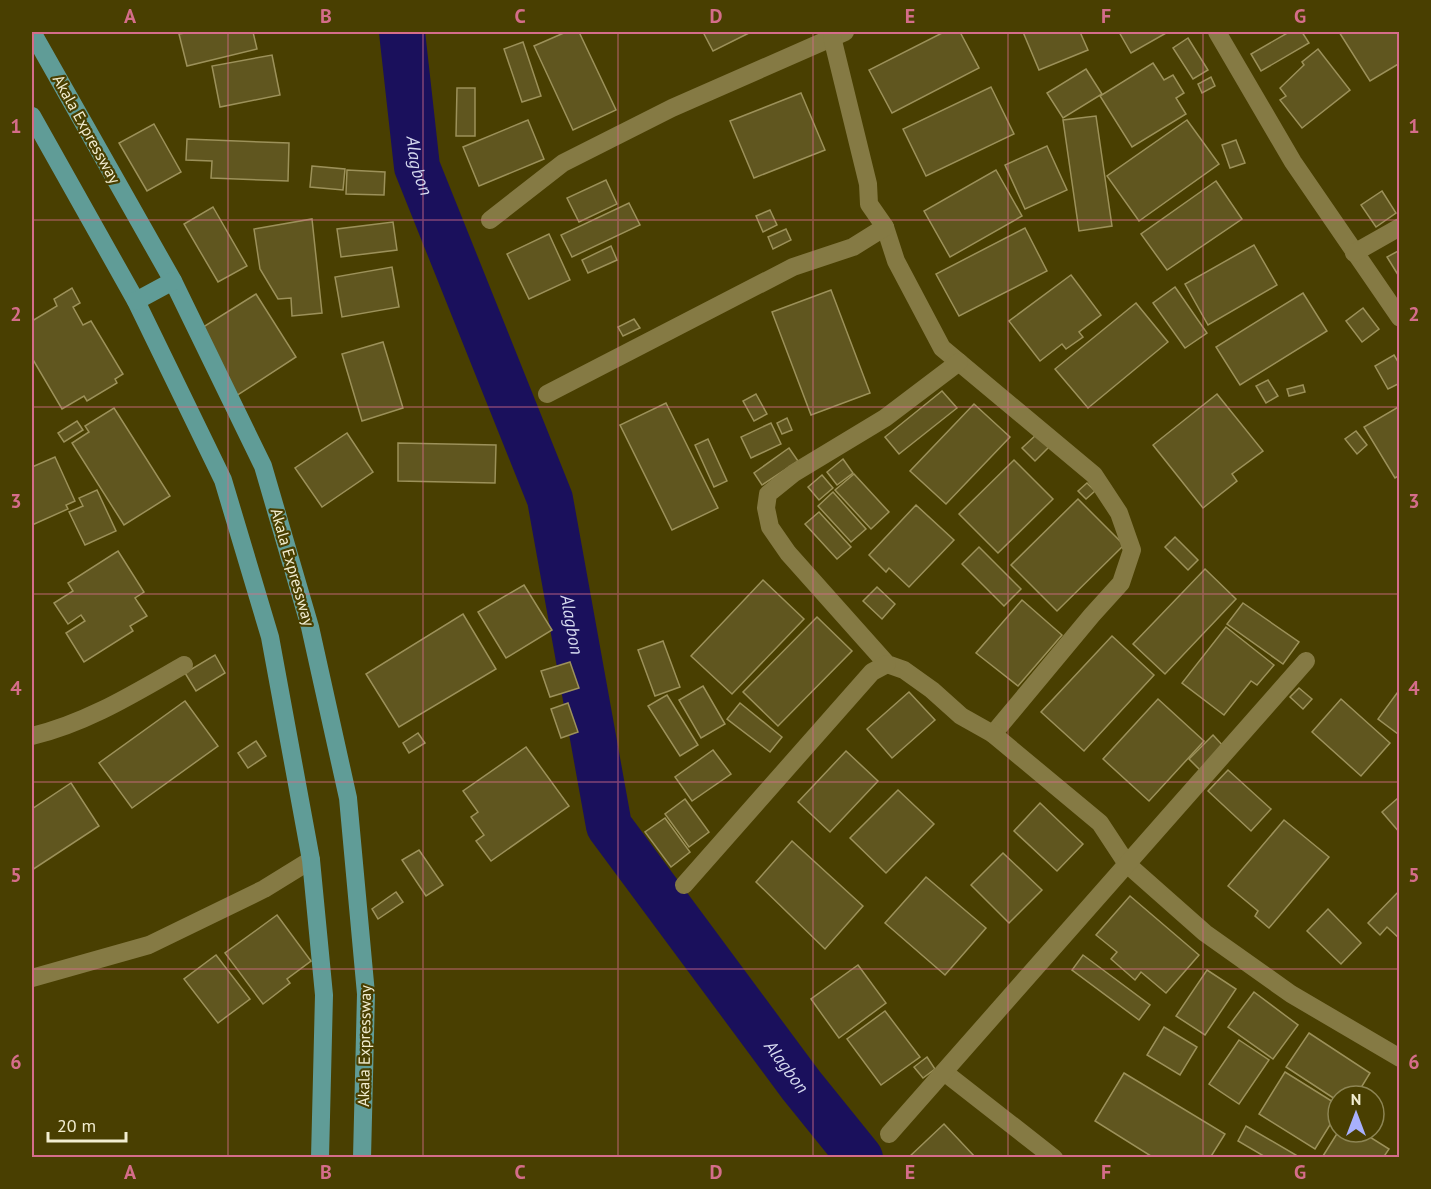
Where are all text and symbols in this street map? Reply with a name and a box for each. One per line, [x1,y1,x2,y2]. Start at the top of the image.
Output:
text: A [124,3,137,29]
text: B [320,3,332,29]
text: C [514,3,526,29]
text: D [710,3,723,29]
text: E [905,3,915,29]
text: F [1101,3,1111,29]
text: G [1294,3,1306,29]
street label: Akala Expressway [49,71,125,187]
text: 1 [10,113,22,139]
text: 1 [1408,113,1420,139]
water label: Alagbon [402,134,439,199]
text: 2 [10,301,22,327]
text: 2 [1408,301,1420,327]
text: 3 [10,488,22,514]
text: 3 [1408,488,1420,514]
street label: Akala Expressway [267,506,320,629]
water label: Alagbon [556,592,589,656]
text: 4 [10,675,22,701]
text: 4 [1408,675,1420,701]
text: 5 [10,862,22,888]
text: 5 [1408,862,1420,888]
street label: Akala Expressway [353,985,375,1107]
water label: Alagbon [759,1034,814,1098]
text: 6 [10,1049,22,1075]
text: 6 [1408,1049,1420,1075]
north arrow [1326,1084,1386,1144]
text: N [1351,1089,1361,1109]
scale bar [48,1105,126,1143]
text: 20 m [57,1114,96,1137]
text: A [124,1159,137,1185]
text: B [320,1159,332,1185]
text: C [514,1159,526,1185]
text: D [710,1159,723,1185]
text: E [905,1159,915,1185]
text: F [1101,1159,1111,1185]
text: G [1294,1159,1306,1185]

